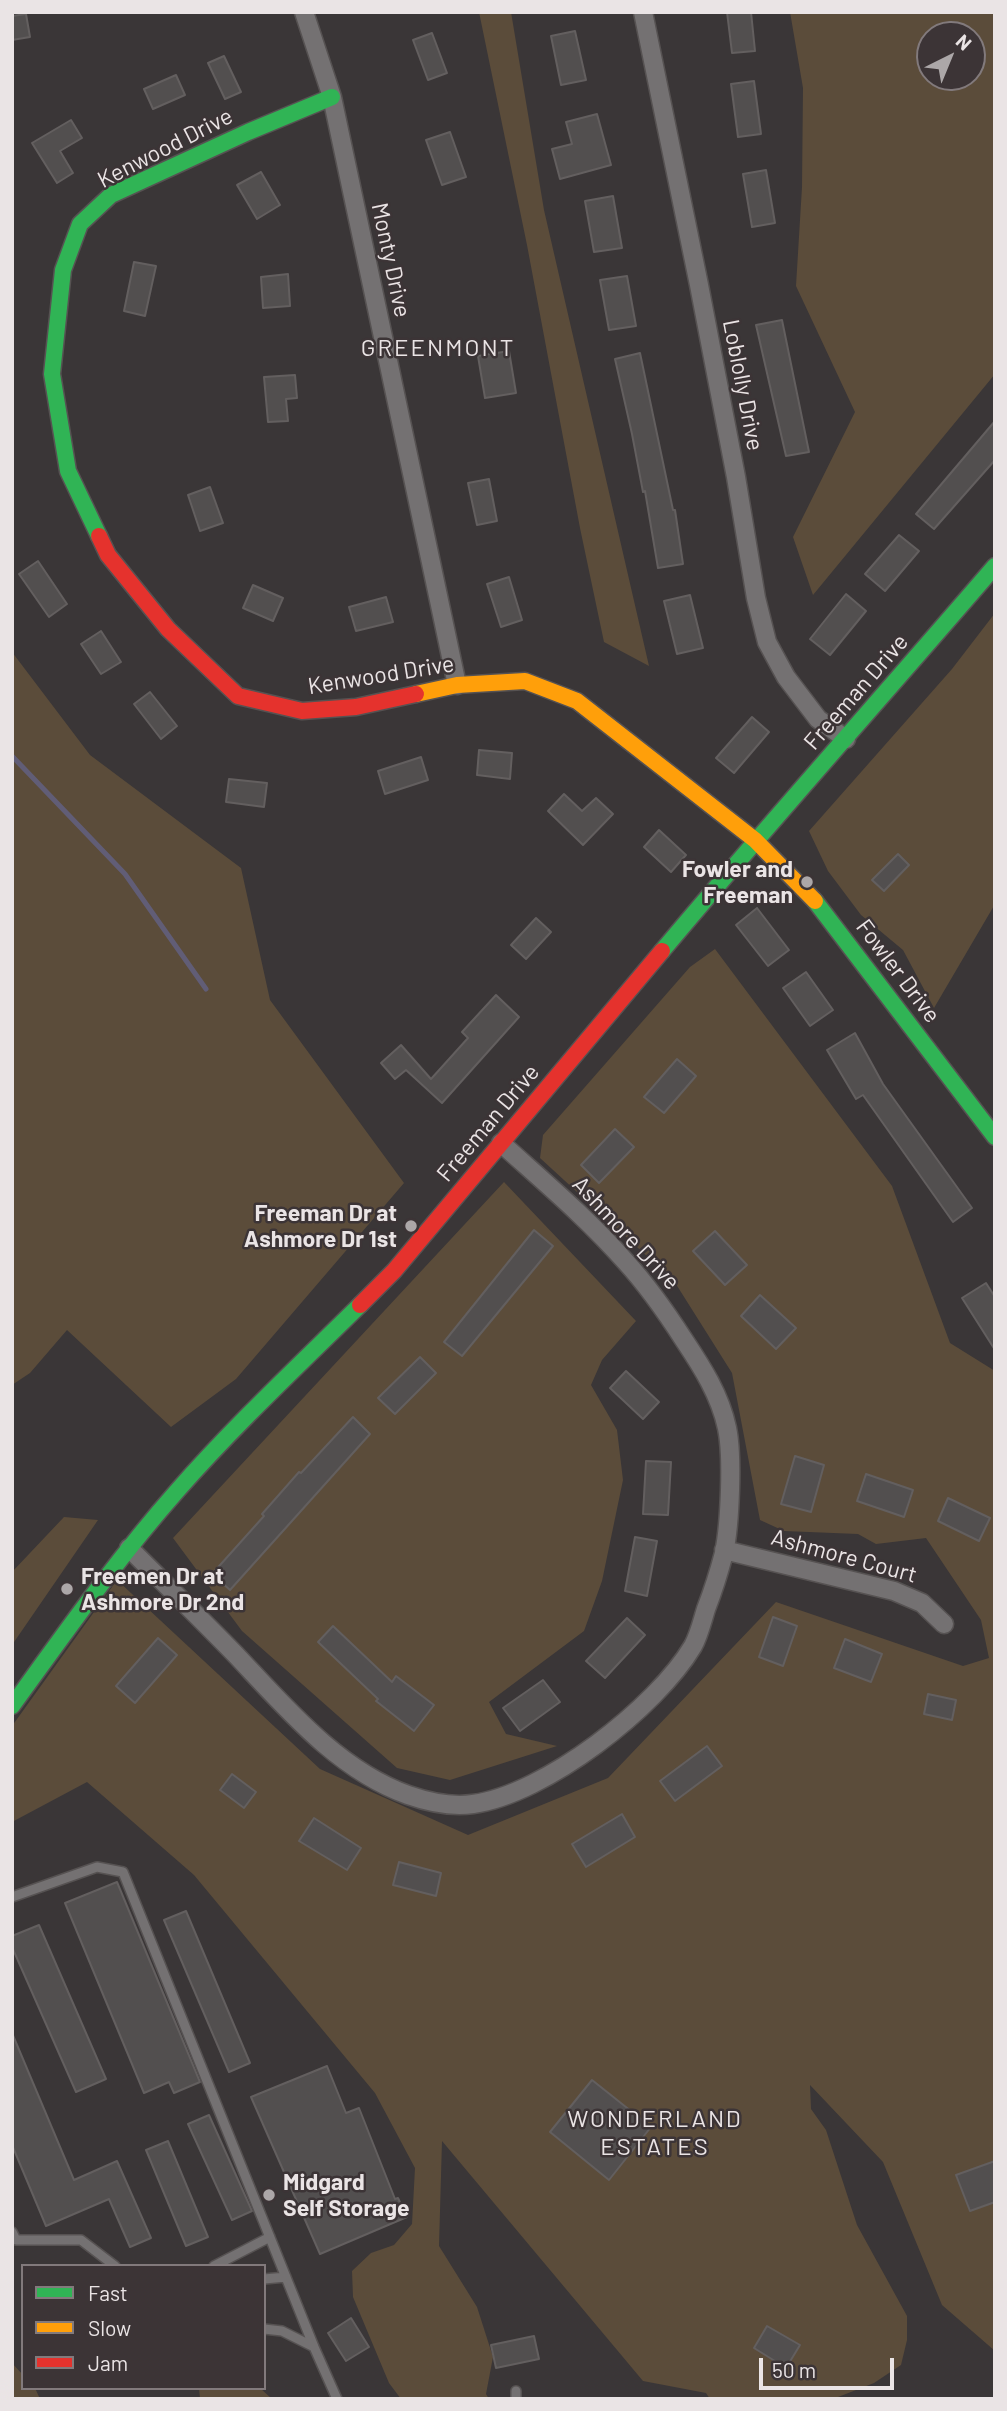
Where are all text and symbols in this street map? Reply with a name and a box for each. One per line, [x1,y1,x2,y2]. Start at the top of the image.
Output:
north arrow [916,21,986,91]
text: N [952,29,977,54]
street label: Kenwood Drive [93,102,237,194]
street label: Monty Drive [365,200,417,320]
street label: Loblolly Drive [717,317,769,453]
district label: GREENMONT [362,334,514,362]
street label: Freeman Drive [798,628,914,756]
street label: Kenwood Drive [306,650,456,700]
place label: Fowler and Freeman [682,855,793,909]
marker: Fowler and Freeman [799,874,815,890]
street label: Fowler Drive [850,914,946,1028]
street label: Freeman Drive [431,1059,545,1187]
street label: Ashmore Drive [566,1171,686,1295]
place label: Freeman Dr at Ashmore Dr 1st [244,1199,397,1253]
marker: Freeman Dr at Ashmore Dr 1st [403,1218,419,1234]
street label: Ashmore Court [768,1523,920,1589]
place label: Freemen Dr at Ashmore Dr 2nd [81,1562,244,1616]
marker: Freemen Dr at Ashmore Dr 2nd [59,1581,75,1597]
district label: WONDERLAND ESTATES [569,2105,741,2161]
place label: Midgard Self Storage [283,2168,410,2222]
marker: Midgard Self Storage [261,2187,277,2203]
legend [21,2264,266,2390]
text: Fast [88,2280,128,2305]
text: Slow [88,2315,131,2340]
scale bar [762,2344,897,2388]
text: Jam [88,2350,128,2375]
text: 50 m [772,2357,816,2382]

